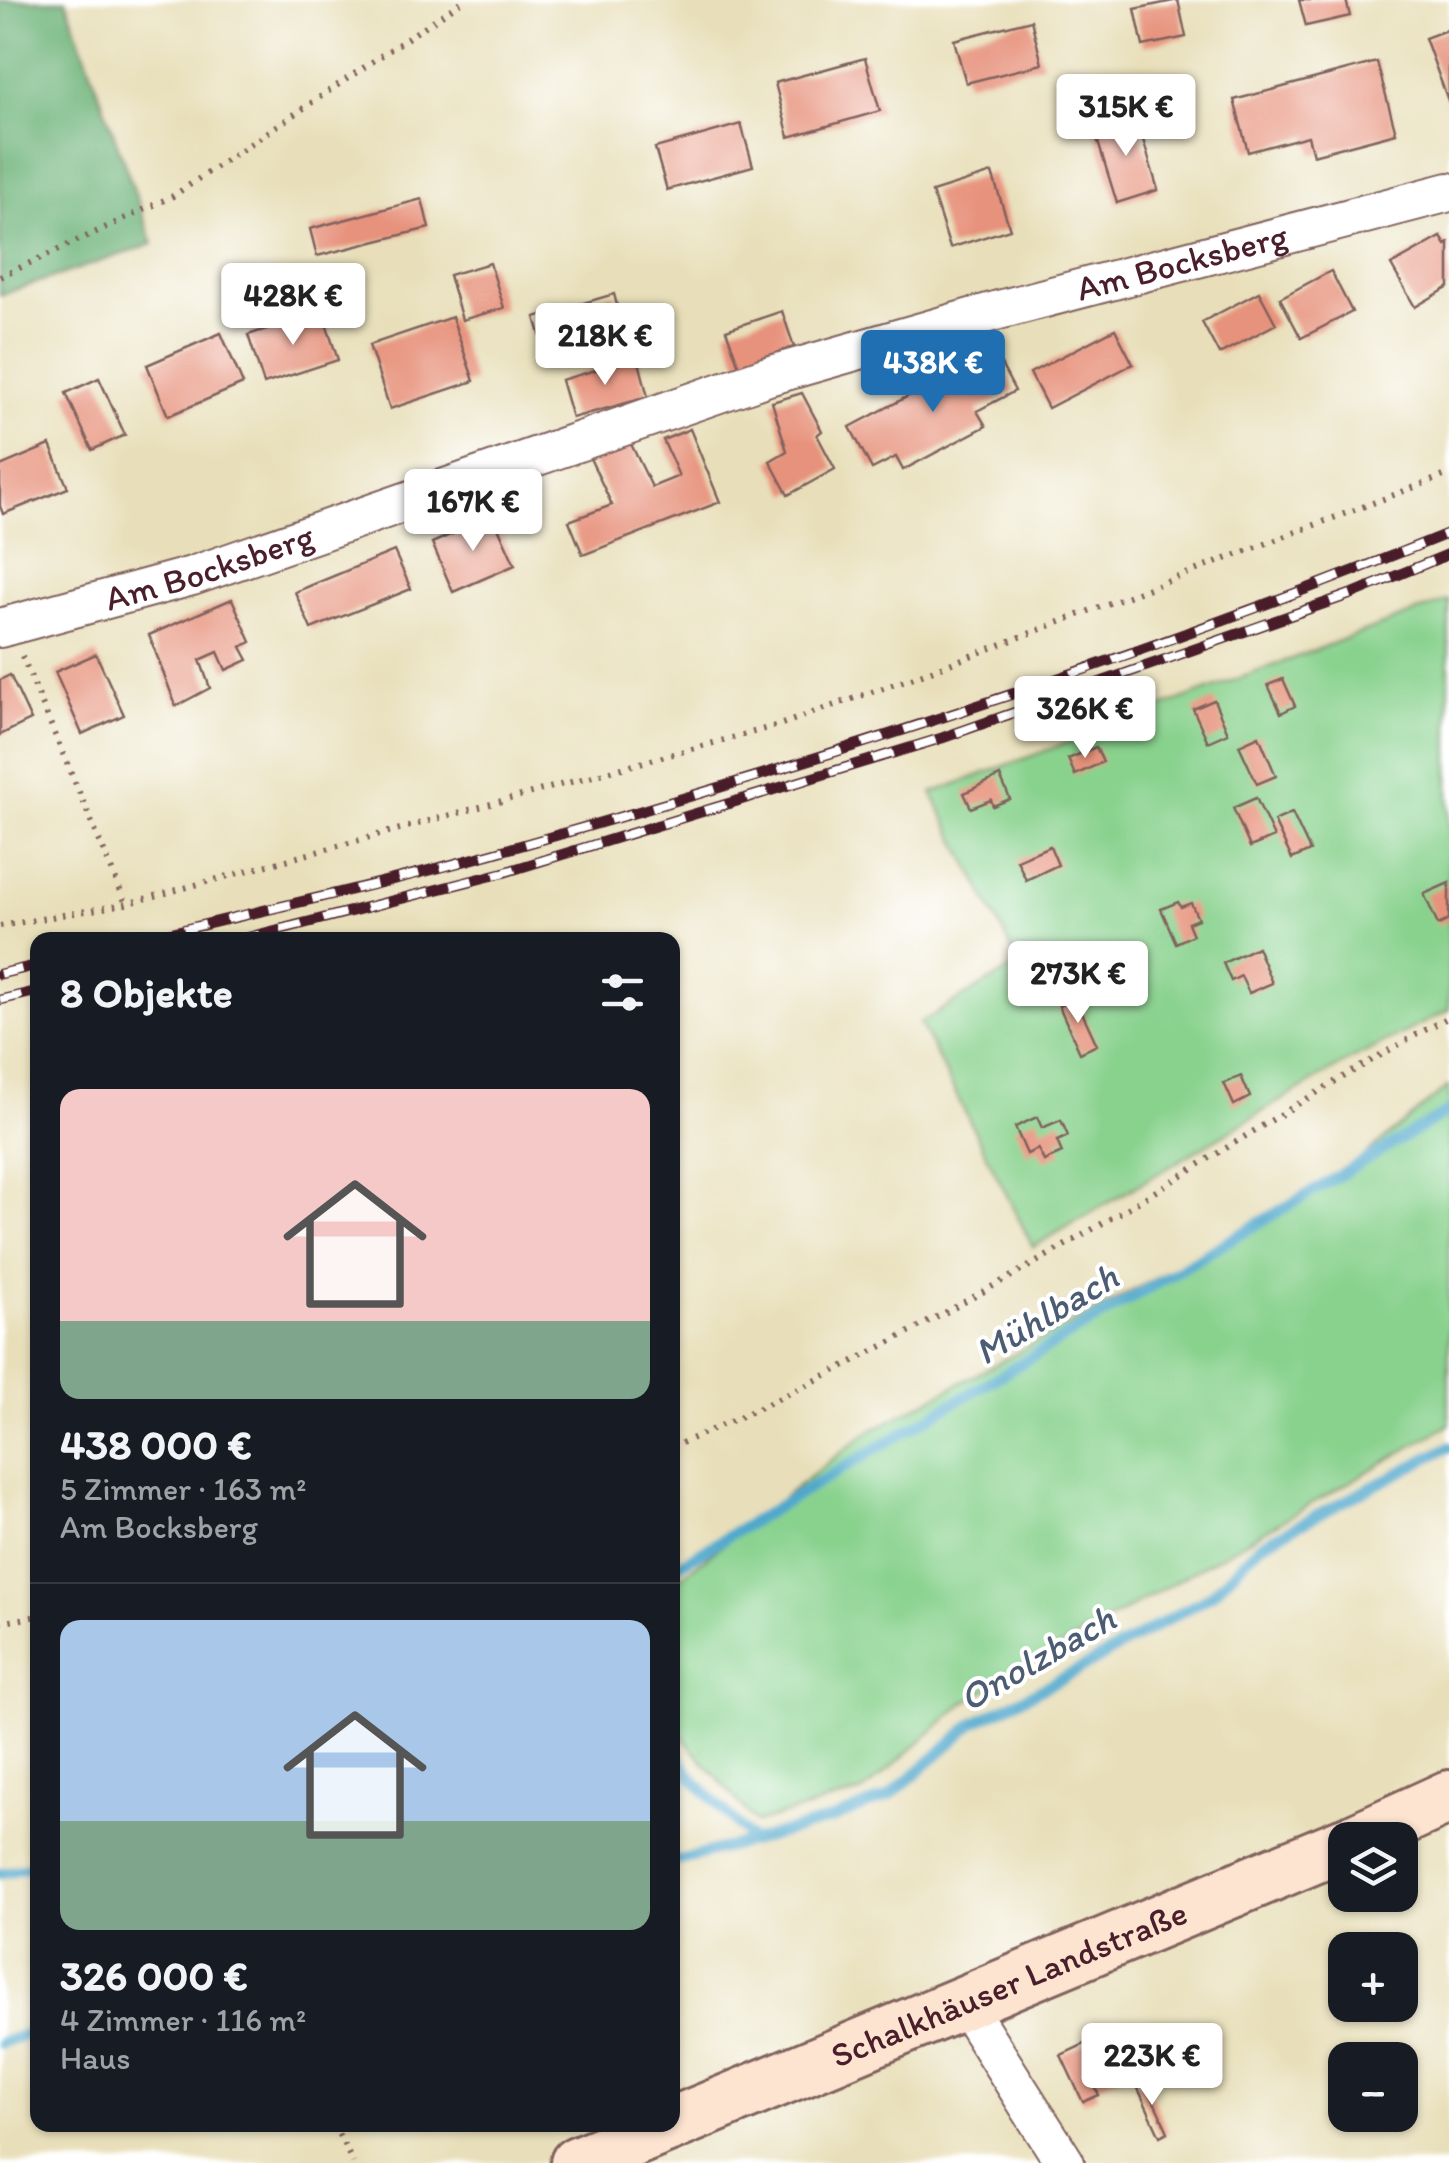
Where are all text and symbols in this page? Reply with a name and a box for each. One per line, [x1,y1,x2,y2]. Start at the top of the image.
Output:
pin: 315K € [1045,74,1207,159]
text: 315K € [1078,87,1174,125]
street label: Am Bocksberg [1072,214,1292,310]
pin: 428K € [212,263,374,348]
text: 428K € [243,276,343,314]
pin: 218K € [524,303,686,388]
text: 218K € [557,316,653,354]
pin: 438K € [852,330,1014,415]
text: 438K € [883,343,983,381]
pin: 167K € [392,469,554,554]
text: 167K € [426,482,520,520]
street label: Am Bocksberg [100,514,319,620]
pin: 326K € [1004,676,1166,761]
text: 326K € [1036,689,1134,727]
pin: 273K € [997,941,1159,1026]
text: 273K € [1030,954,1126,992]
icon: filters [595,965,650,1020]
text: 8 Objekte [60,967,233,1018]
icon: home [265,1154,445,1334]
water label: Mühlbach [966,1253,1126,1375]
text: 438 000 € [60,1419,252,1470]
text: 5 Zimmer · 163 m² [60,1470,306,1508]
text: Am Bocksberg [60,1508,258,1546]
water label: Onolzbach [951,1595,1124,1721]
icon: home [265,1685,445,1865]
map controls [1328,1822,1418,2132]
button: layers [1328,1822,1418,1912]
street label: Schalkhäuser Landstraße [825,1891,1193,2077]
button: + [1328,1932,1418,2022]
text: 326 000 € [60,1950,248,2001]
text: 4 Zimmer · 116 m² [60,2001,306,2039]
pin: 223K € [1071,2023,1233,2108]
text: 223K € [1103,2036,1201,2074]
text: Haus [60,2039,131,2077]
button: − [1328,2042,1418,2132]

